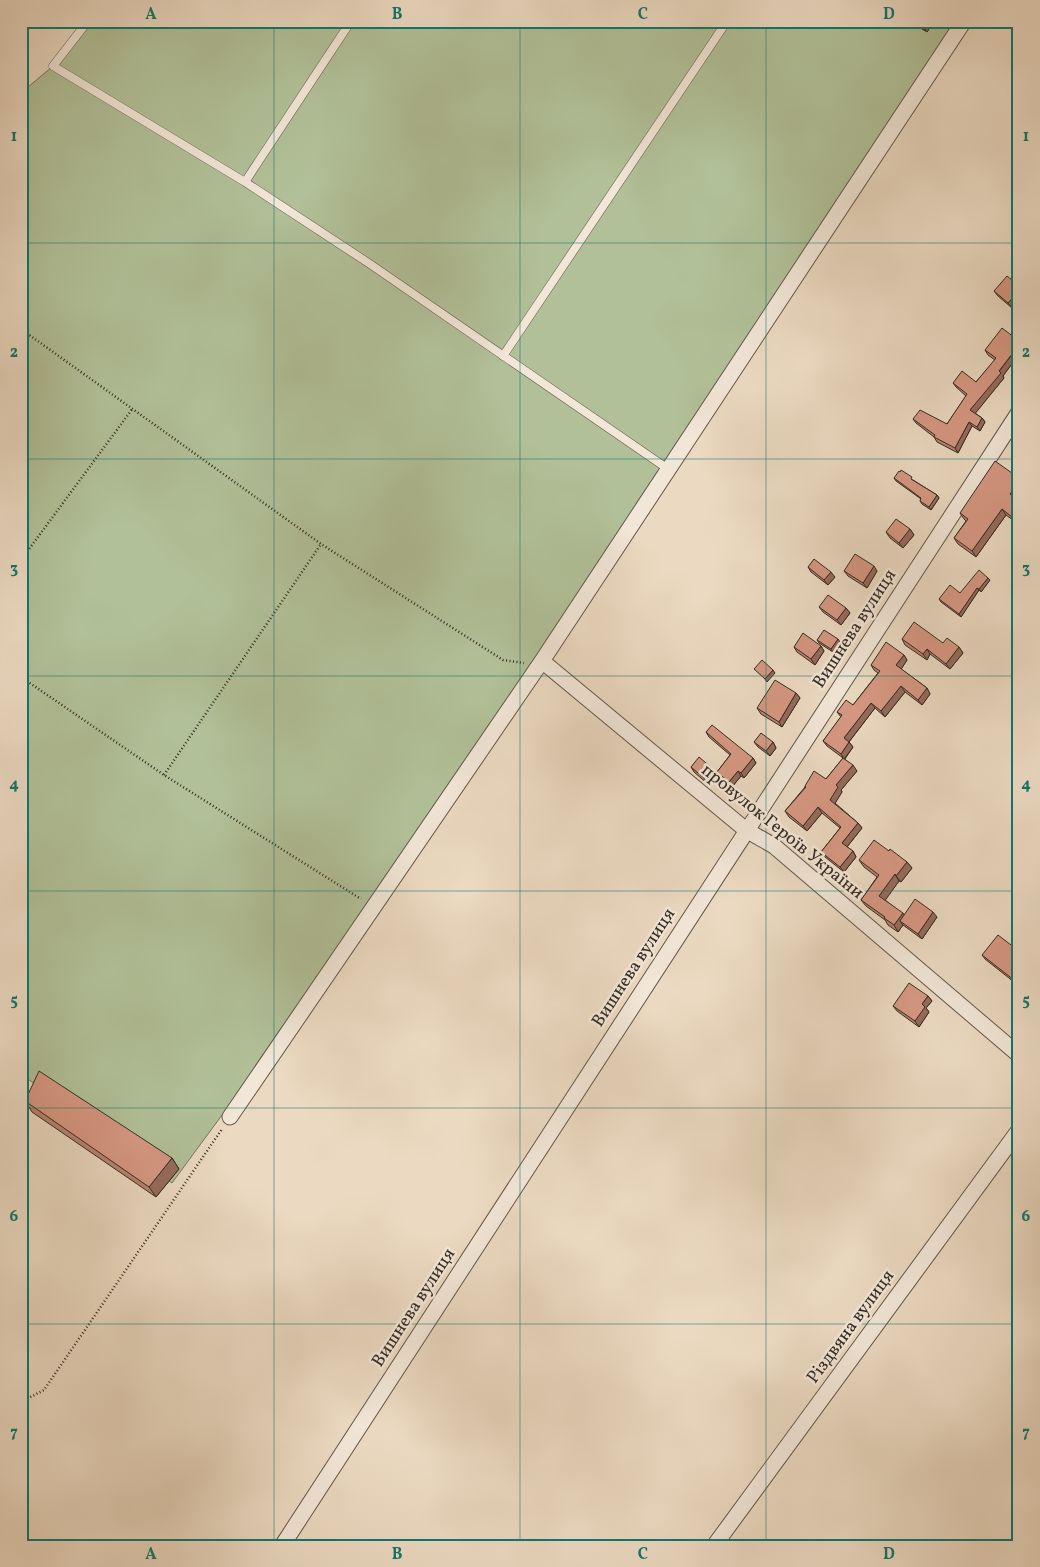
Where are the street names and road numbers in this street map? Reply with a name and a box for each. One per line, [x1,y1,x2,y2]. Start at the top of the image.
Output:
street label: Вишнева вулиця [807,565,903,693]
street label: провулок Героїв України [695,759,869,905]
street label: Вишнева вулиця [586,904,682,1032]
street label: Вишнева вулиця [366,1244,462,1372]
street label: Різдвяна вулиця [801,1265,901,1389]

